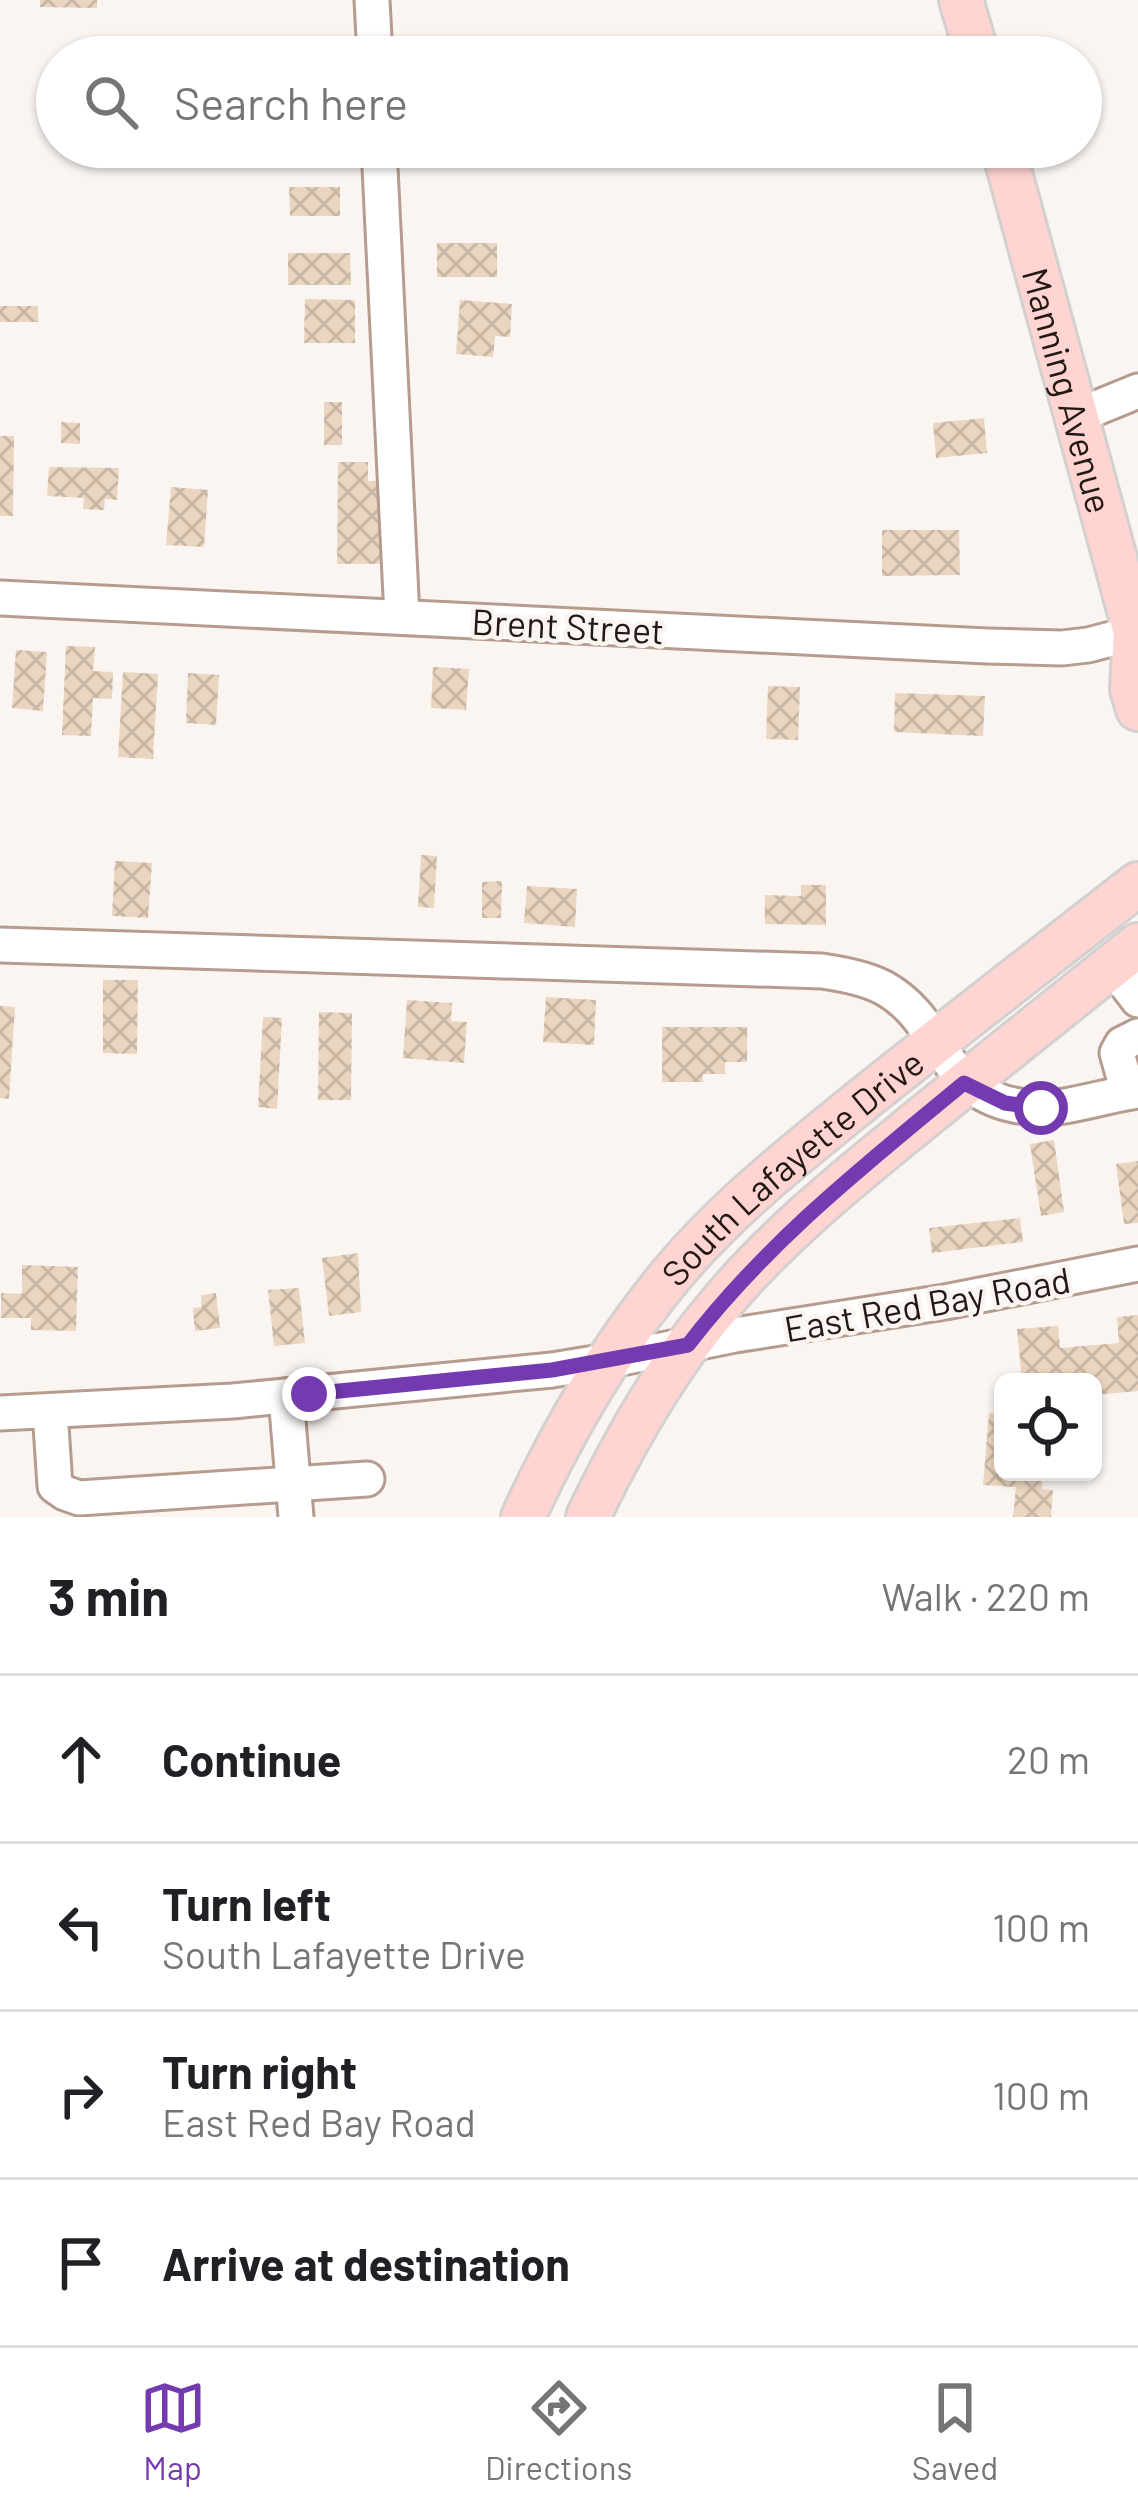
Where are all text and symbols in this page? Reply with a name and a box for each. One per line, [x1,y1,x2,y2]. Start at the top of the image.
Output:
search box [36,36,1102,168]
icon: search [78,69,144,135]
text: Search here [174,75,408,129]
street label: Manning Avenue [1015,263,1123,518]
street label: Brent Street [471,598,665,652]
street label: South Lafayette Drive [651,1039,931,1293]
route start [1014,1081,1068,1135]
street label: East Red Bay Road [781,1257,1073,1349]
route end [282,1367,336,1421]
map controls [994,1373,1102,1481]
button: locate [994,1373,1102,1481]
text: 3 min [48,1565,169,1626]
text: Walk · 220 m [881,1572,1090,1619]
icon: ahead [48,1726,114,1792]
text: Continue [162,1732,341,1786]
text: 20 m [1007,1735,1090,1782]
text: Turn left [162,1876,331,1930]
icon: left [48,1894,114,1960]
text: 100 m [992,1903,1090,1950]
text: South Lafayette Drive [162,1930,526,1977]
text: Turn right [162,2044,357,2098]
icon: right [48,2062,114,2128]
text: 100 m [992,2071,1090,2118]
text: East Red Bay Road [162,2098,476,2145]
icon: arrive [48,2230,114,2296]
text: Arrive at destination [162,2236,570,2290]
tab: Map [140,2375,206,2487]
tab: Directions [485,2375,632,2487]
tab: Saved [912,2375,998,2487]

